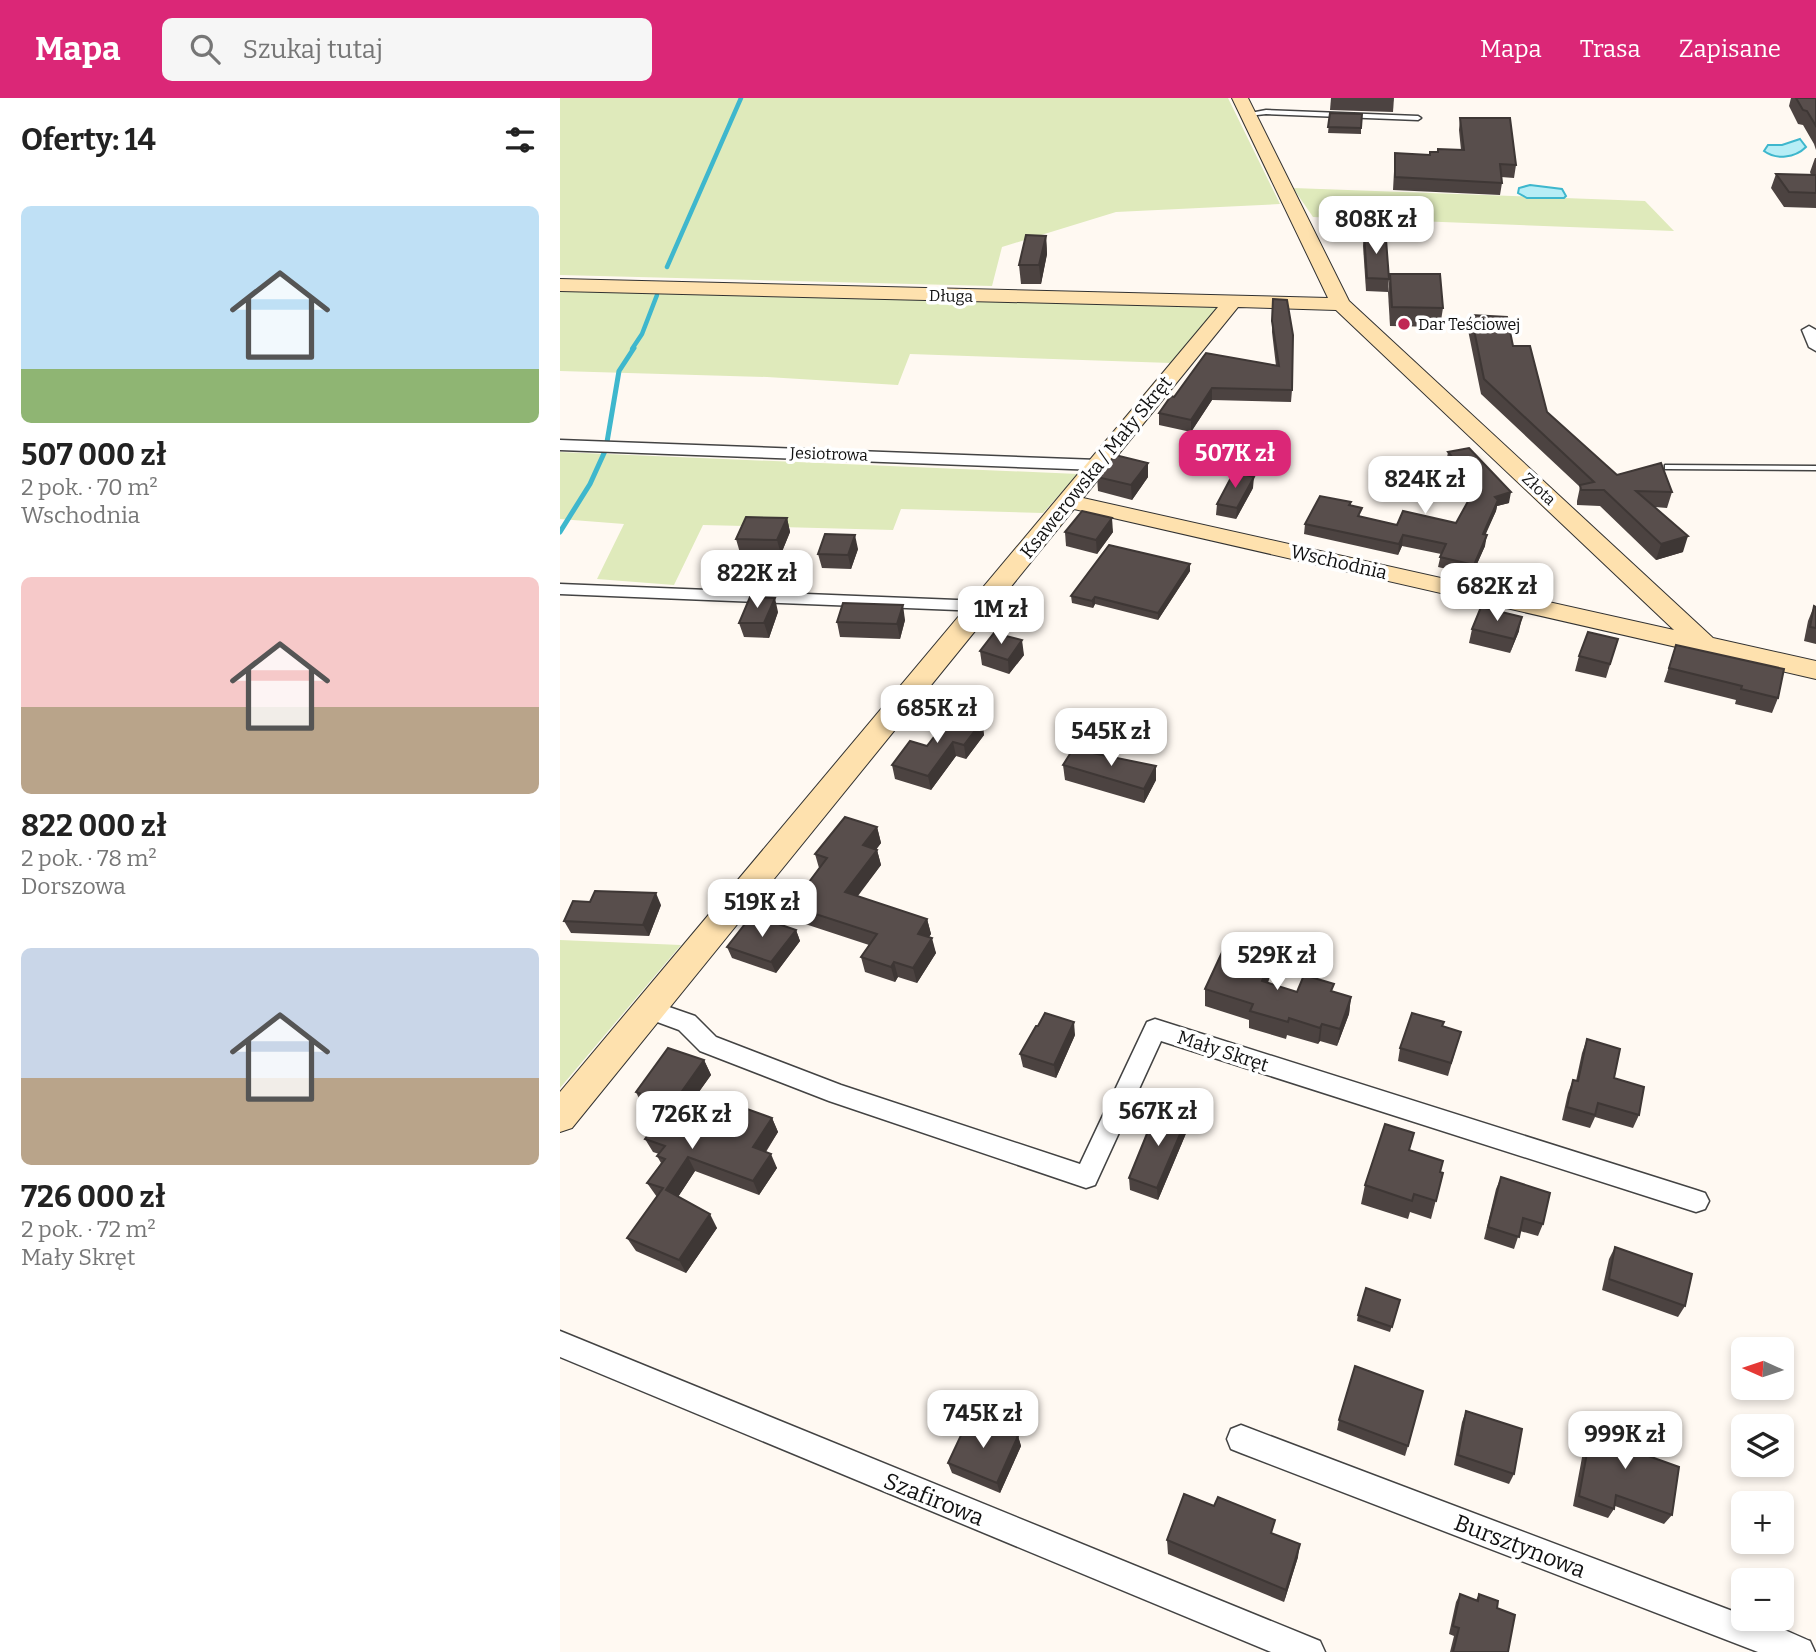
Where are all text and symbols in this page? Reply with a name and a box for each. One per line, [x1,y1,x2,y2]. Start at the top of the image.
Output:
search box [162,18,652,81]
text: Mapa [35,29,120,69]
icon: search [186,30,224,68]
text: Szukaj tutaj [242,34,383,65]
text: Mapa [1480,35,1542,63]
text: Trasa [1580,35,1641,63]
text: Zapisane [1679,35,1781,63]
icon: filters [501,121,539,159]
text: Oferty: 14 [21,122,156,158]
pin: 808K zł [1311,197,1441,256]
text: 808K zł [1335,205,1417,233]
icon: home [217,252,343,378]
street label: Długa [929,286,974,306]
place label: Dar Teściowej [1418,315,1520,334]
marker: Dar Teściowej [1396,316,1412,332]
street label: Ksawerowska / Mały Skręt [1015,371,1177,563]
pin: 507K zł [1170,430,1300,490]
text: 507 000 zł [21,437,167,473]
text: 507K zł [1195,439,1275,467]
street label: Jesiotrowa [789,443,869,465]
pin: 824K zł [1360,456,1490,516]
text: 824K zł [1384,465,1466,493]
street label: Złota [1518,469,1560,509]
text: 2 pok. · 70 m² [21,473,158,501]
text: Wschodnia [21,501,140,529]
street label: Wschodnia [1288,540,1390,584]
pin: 822K zł [692,550,822,610]
text: 822K zł [717,559,797,587]
pin: 682K zł [1432,564,1562,623]
text: 682K zł [1456,572,1538,600]
pin: 1M zł [952,587,1050,646]
text: 1M zł [974,595,1028,623]
icon: home [217,623,343,749]
pin: 685K zł [872,686,1002,745]
text: 685K zł [897,694,977,722]
pin: 545K zł [1046,708,1176,768]
text: 545K zł [1071,717,1151,745]
text: 822 000 zł [21,808,167,844]
text: 2 pok. · 78 m² [21,844,157,872]
text: Dorszowa [21,872,126,900]
pin: 519K zł [697,880,827,939]
text: 519K zł [724,888,800,916]
pin: 529K zł [1212,932,1342,992]
text: 529K zł [1237,941,1317,969]
icon: home [217,994,343,1120]
street label: Mały Skręt [1175,1025,1272,1077]
pin: 567K zł [1093,1088,1223,1148]
pin: 726K zł [627,1091,757,1151]
text: 567K zł [1119,1097,1197,1125]
text: 726K zł [652,1100,732,1128]
text: 726 000 zł [21,1179,166,1215]
text: 2 pok. · 72 m² [21,1215,156,1243]
text: Mały Skręt [21,1243,135,1271]
north arrow [1731,1337,1794,1400]
map controls [1731,1337,1794,1631]
pin: 745K zł [918,1390,1048,1450]
text: 745K zł [943,1399,1023,1427]
pin: 999K zł [1560,1412,1690,1471]
button: layers [1731,1414,1794,1477]
text: 999K zł [1584,1420,1666,1448]
street label: Szafirowa [880,1466,989,1532]
button: + [1731,1491,1794,1554]
street label: Bursztynowa [1450,1508,1590,1584]
button: − [1731,1568,1794,1631]

